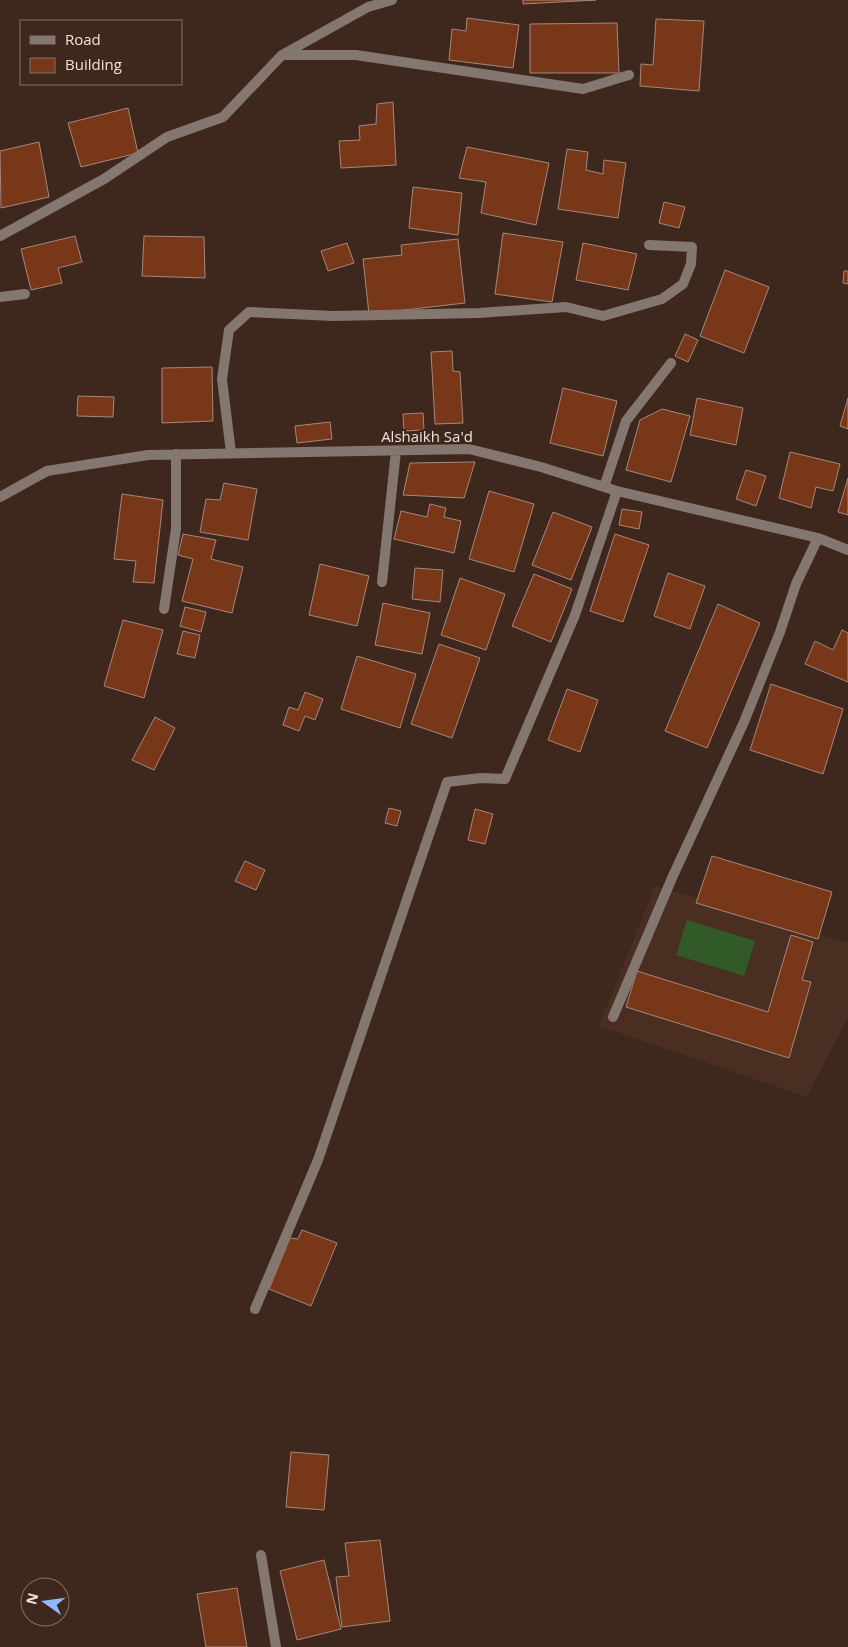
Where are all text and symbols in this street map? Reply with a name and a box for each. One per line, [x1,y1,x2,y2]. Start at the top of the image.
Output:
legend [20,20,182,85]
text: Road [65,29,101,49]
text: Building [65,54,122,74]
street label: Alshaikh Sa'd [381,426,473,446]
north arrow [20,1577,70,1627]
text: N [21,1591,42,1607]

